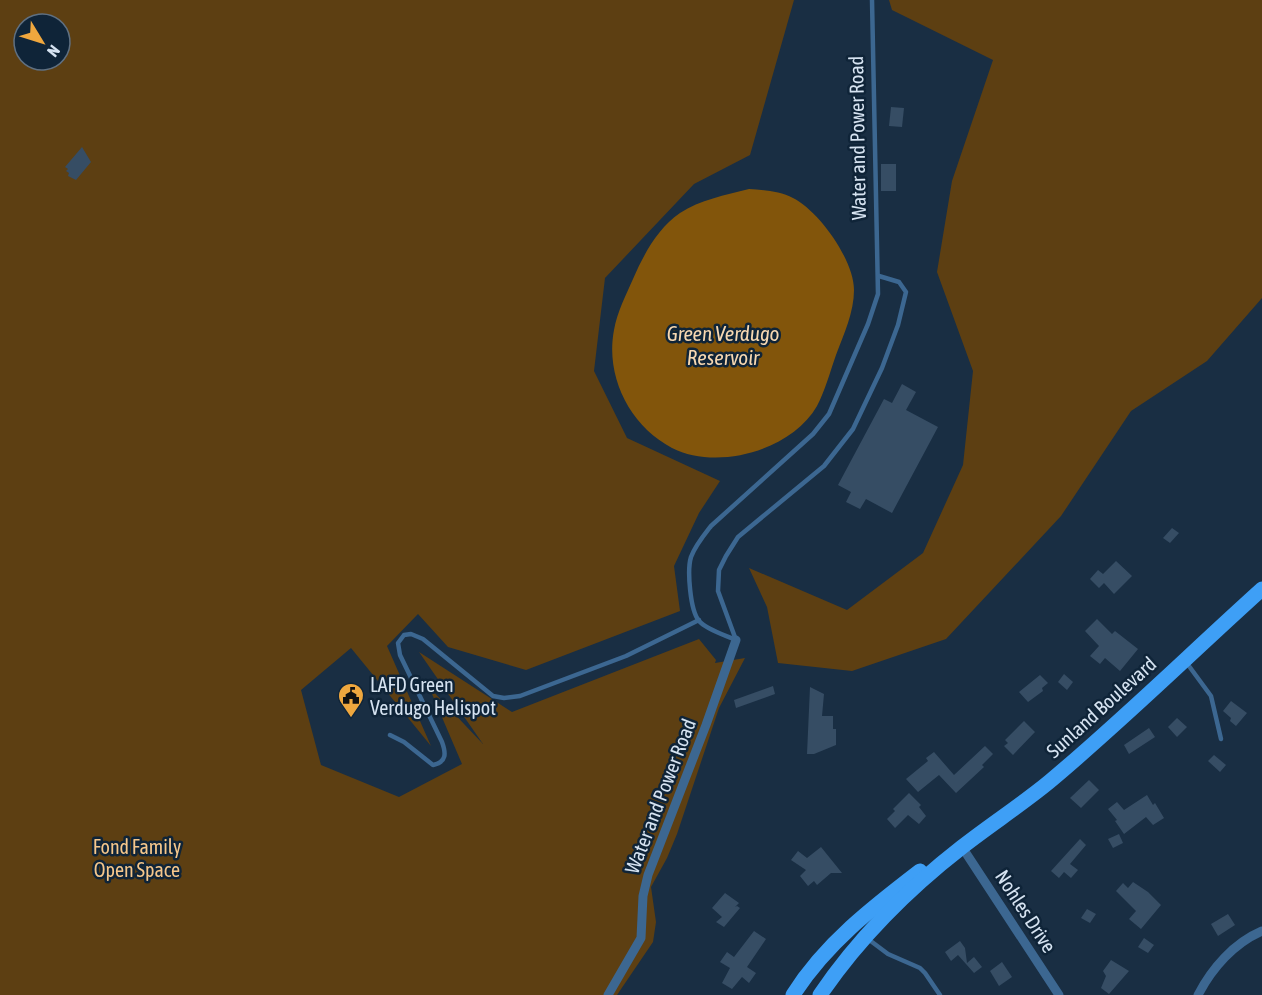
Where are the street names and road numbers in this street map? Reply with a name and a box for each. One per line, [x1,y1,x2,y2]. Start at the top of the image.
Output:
street label: Water and Power Road [844,56,870,220]
street label: Sunland Boulevard [1041,652,1161,762]
street label: Water and Power Road [620,715,700,877]
street label: Nohles Drive [991,865,1061,957]

